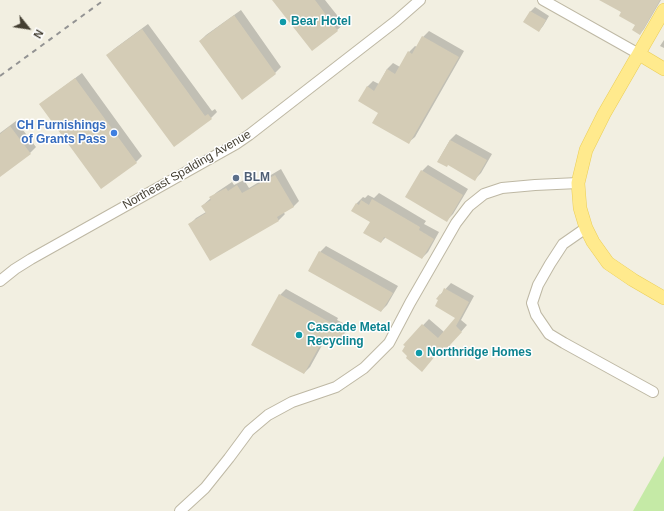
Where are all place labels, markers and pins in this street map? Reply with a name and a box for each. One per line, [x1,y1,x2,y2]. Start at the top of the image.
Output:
place label: Bear Hotel [291,15,351,29]
marker: Bear Hotel [278,17,288,27]
place label: CH Furnishings of Grants Pass [17,119,106,147]
marker: CH Furnishings of Grants Pass [109,128,119,138]
place label: BLM [244,171,270,185]
marker: BLM [231,173,241,183]
place label: Cascade Metal Recycling [307,321,390,349]
marker: Cascade Metal Recycling [294,330,304,340]
place label: Northridge Homes [427,346,532,360]
marker: Northridge Homes [414,348,424,358]

